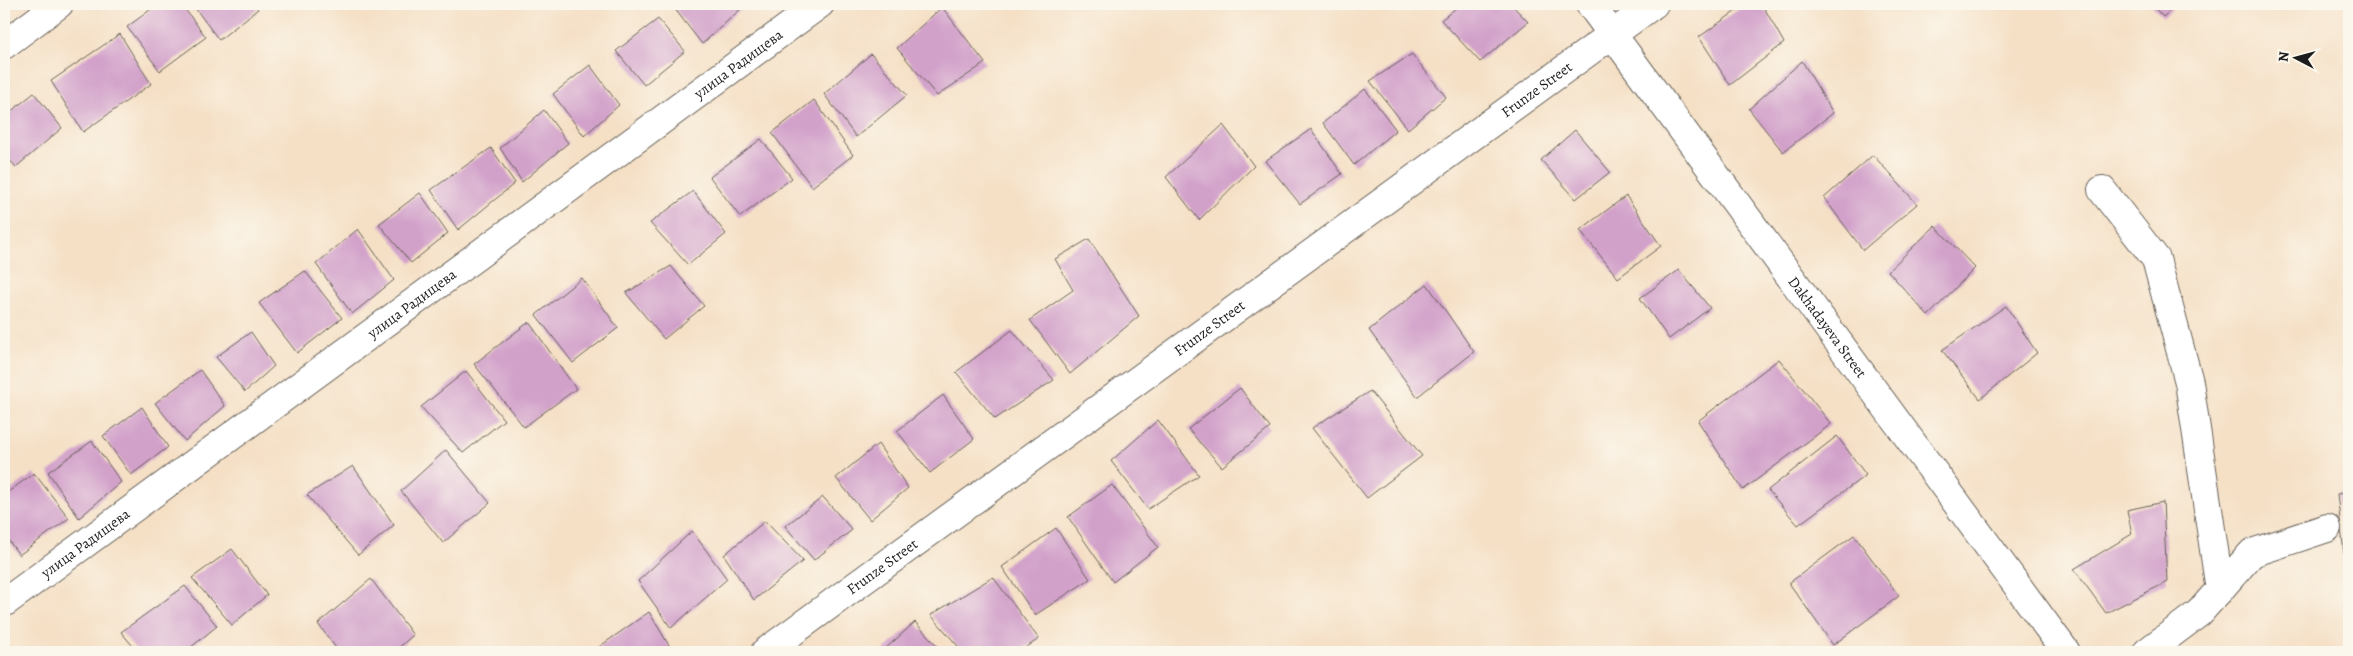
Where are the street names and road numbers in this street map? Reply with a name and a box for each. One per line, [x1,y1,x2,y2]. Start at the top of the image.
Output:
street label: улица Радищева [689,25,787,104]
street label: Frunze Street [1497,57,1576,122]
street label: улица Радищева [363,264,460,343]
street label: Dakhadayeva Street [1783,272,1871,382]
street label: Frunze Street [1170,295,1249,361]
street label: улица Радищева [36,504,134,583]
street label: Frunze Street [843,534,922,599]

